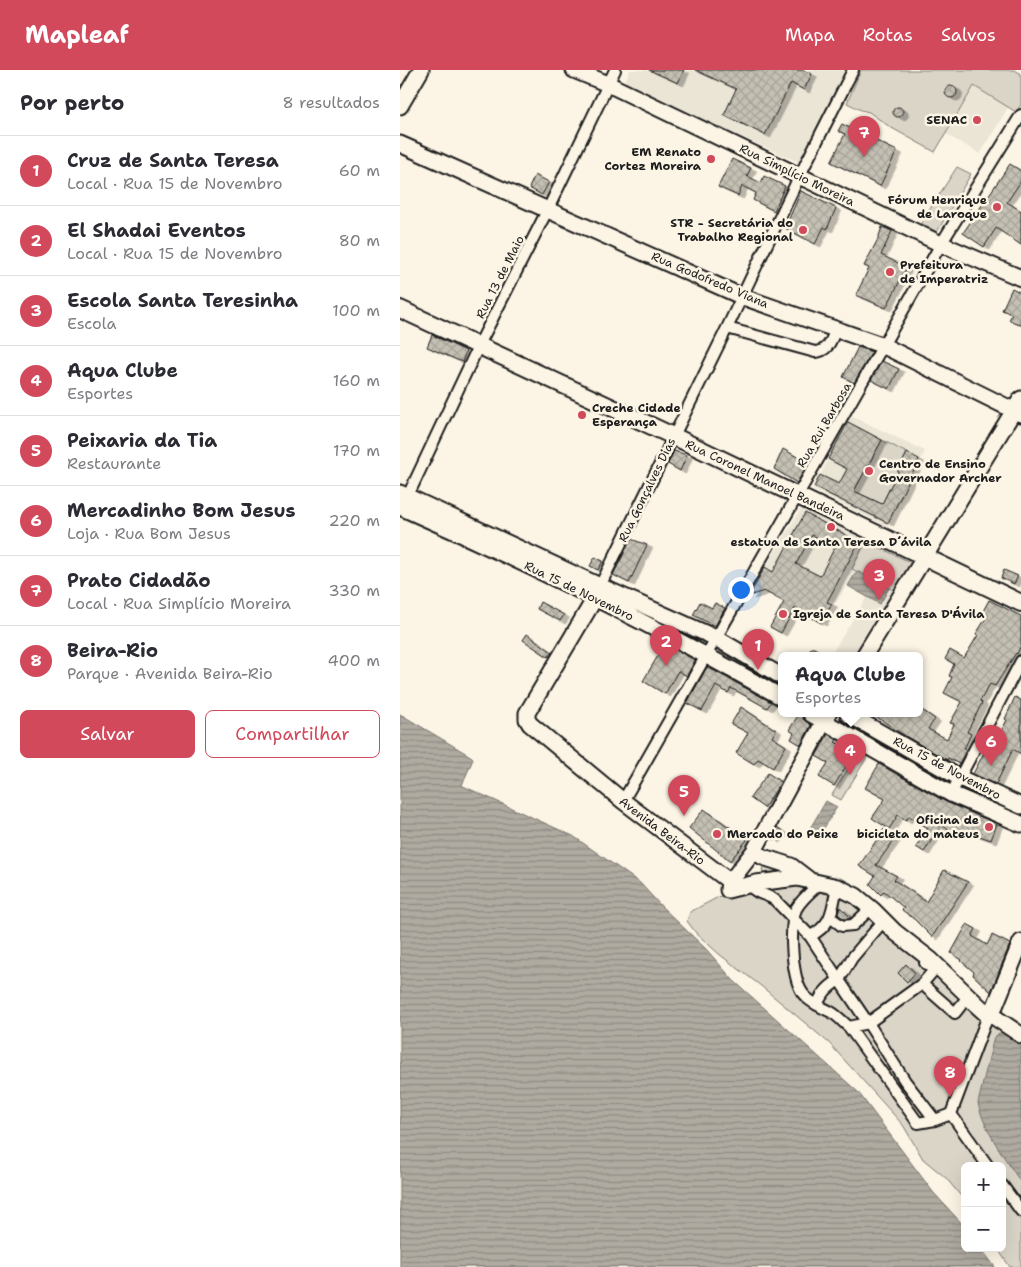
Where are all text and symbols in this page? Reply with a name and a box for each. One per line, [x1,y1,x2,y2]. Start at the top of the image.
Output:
text: Mapleaf [25,19,129,51]
text: Mapa [785,23,835,47]
text: Rotas [863,23,913,47]
text: Salvos [941,23,996,47]
text: Por perto [20,89,124,117]
text: 8 resultados [282,92,380,113]
place label: SENAC [926,112,967,128]
marker: SENAC [971,114,983,126]
pin: 7 [848,116,880,157]
street label: Rua Simplício Moreira [737,140,858,210]
place label: EM Renato Cortez Moreira [605,144,702,174]
text: Cruz de Santa Teresa [67,148,279,173]
marker: EM Renato Cortez Moreira [705,153,717,165]
text: 1 [32,160,40,181]
text: 60 m [339,160,380,181]
text: Local · Rua 15 de Novembro [67,173,283,194]
place label: Fórum Henrique de Laroque [888,192,987,222]
marker: Fórum Henrique de Laroque [991,201,1003,213]
place label: STR - Secretária do Trabalho Regional [670,215,793,245]
text: El Shadai Eventos [67,218,246,243]
marker: STR - Secretária do Trabalho Regional [797,224,809,236]
text: 2 [30,230,42,251]
text: 80 m [339,230,380,251]
street label: Rua 13 de Maio [472,233,528,321]
text: Local · Rua 15 de Novembro [67,243,283,264]
street label: Rua Godofredo Viana [649,248,771,312]
place label: Prefeitura de Imperatriz [900,257,988,287]
marker: Prefeitura de Imperatriz [884,266,896,278]
text: Escola Santa Teresinha [67,288,298,313]
text: 3 [30,300,42,321]
text: 100 m [332,300,380,321]
text: Escola [67,313,116,334]
text: Aqua Clube [67,358,178,383]
text: 4 [30,370,42,391]
text: 160 m [333,370,380,391]
street label: Rua Rui Barbosa [793,379,855,470]
text: Esportes [67,383,133,404]
place label: Creche Cidade Esperança [592,400,681,430]
marker: Creche Cidade Esperança [576,409,588,421]
text: Peixaria da Tia [67,428,217,453]
street label: Rua Gonçalves Dias [615,435,679,545]
street label: Rua Coronel Manoel Bandeira [683,436,848,524]
text: 5 [31,440,41,461]
text: 170 m [333,440,380,461]
text: Restaurante [67,453,161,474]
place label: Centro de Ensino Governador Archer [879,456,1002,486]
marker: Centro de Ensino Governador Archer [863,465,875,477]
text: Mercadinho Bom Jesus [67,498,296,523]
text: 6 [30,510,42,531]
text: 220 m [328,510,380,531]
marker: estatua de Santa Teresa D´ávila [825,521,837,533]
text: Loja · Rua Bom Jesus [67,523,231,544]
place label: estatua de Santa Teresa D´ávila [731,534,932,550]
street label: Rua 15 de Novembro [522,558,636,624]
pin: 3 [863,559,895,600]
text: Prato Cidadão [67,568,211,593]
your location [728,577,754,603]
text: 7 [30,580,42,601]
text: 330 m [328,580,380,601]
text: Local · Rua Simplício Moreira [67,593,291,614]
place label: Igreja de Santa Teresa D'Ávila [793,606,985,622]
marker: Igreja de Santa Teresa D'Ávila [777,608,789,620]
pin: 2 [650,625,682,666]
pin: 1 [742,629,774,670]
text: Beira-Rio [67,638,158,663]
text: 8 [30,650,42,671]
text: 400 m [327,650,380,671]
popup [778,652,923,717]
text: Aqua Clube [795,662,906,687]
text: Parque · Avenida Beira-Rio [67,663,273,684]
text: Esportes [795,687,861,708]
button: Salvar [20,710,195,758]
button: Compartilhar [205,710,380,758]
pin: 6 [975,725,1007,766]
street label: Rua 15 de Novembro [890,733,1004,803]
pin: 4 [834,734,866,775]
pin: 5 [668,775,700,816]
street label: Avenida Beira-Rio [616,793,708,869]
place label: Oficina de bicicleta do mateus [857,812,979,842]
marker: Oficina de bicicleta do mateus [983,821,995,833]
place label: Mercado do Peixe [727,826,839,842]
marker: Mercado do Peixe [711,828,723,840]
pin: 8 [934,1056,966,1097]
map controls [961,1162,1006,1252]
button: + [961,1162,1006,1207]
button: − [961,1207,1006,1252]

